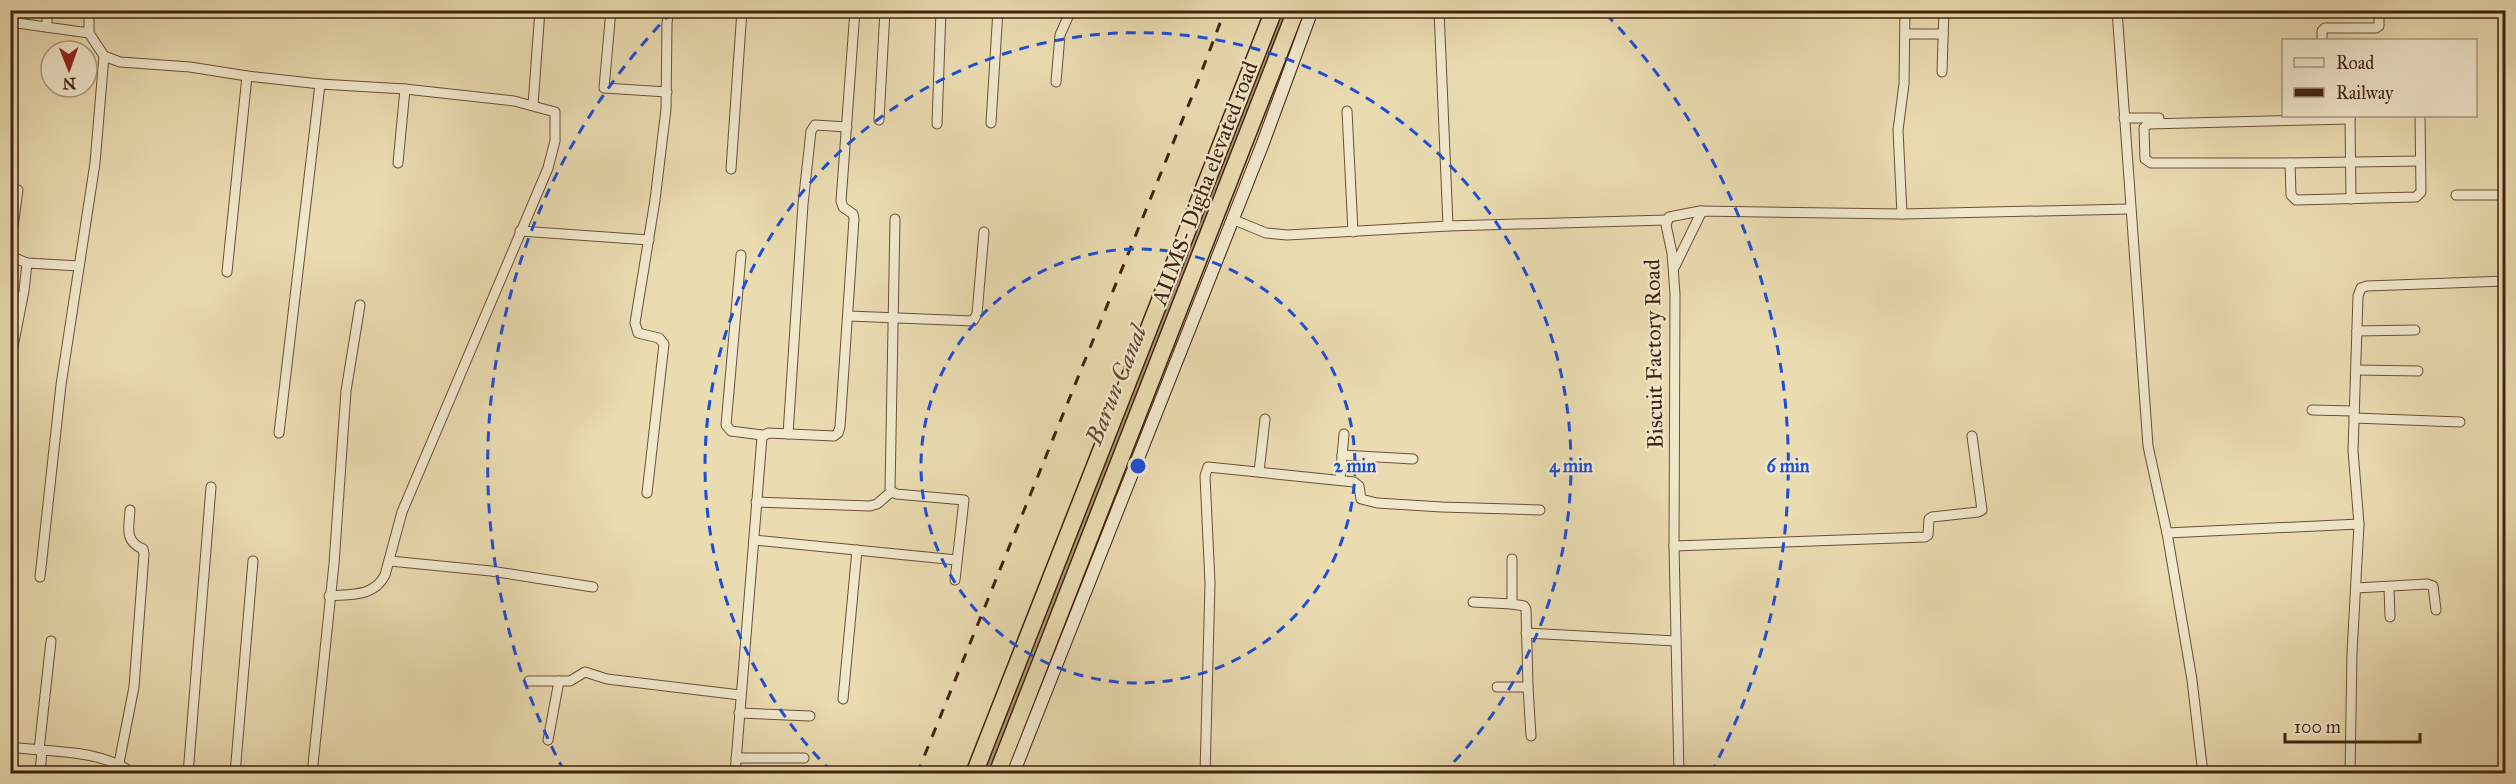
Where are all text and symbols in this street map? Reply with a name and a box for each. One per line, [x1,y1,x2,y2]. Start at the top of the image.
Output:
north arrow [39,39,99,99]
legend [2282,39,2477,117]
text: Road [2336,52,2374,74]
street label: AIIMS- Digha elevated road [1145,57,1263,310]
text: N [62,74,76,93]
text: Railway [2336,82,2394,104]
street label: Biscuit Factory Road [1638,259,1669,449]
water label: Barun Canal [1078,319,1154,450]
text: 2 min [1334,455,1377,477]
text: 4 min [1549,455,1593,478]
text: 6 min [1767,455,1810,477]
centre of rings [1128,456,1148,476]
scale bar [2285,706,2420,744]
text: 100 m [2294,716,2341,738]

